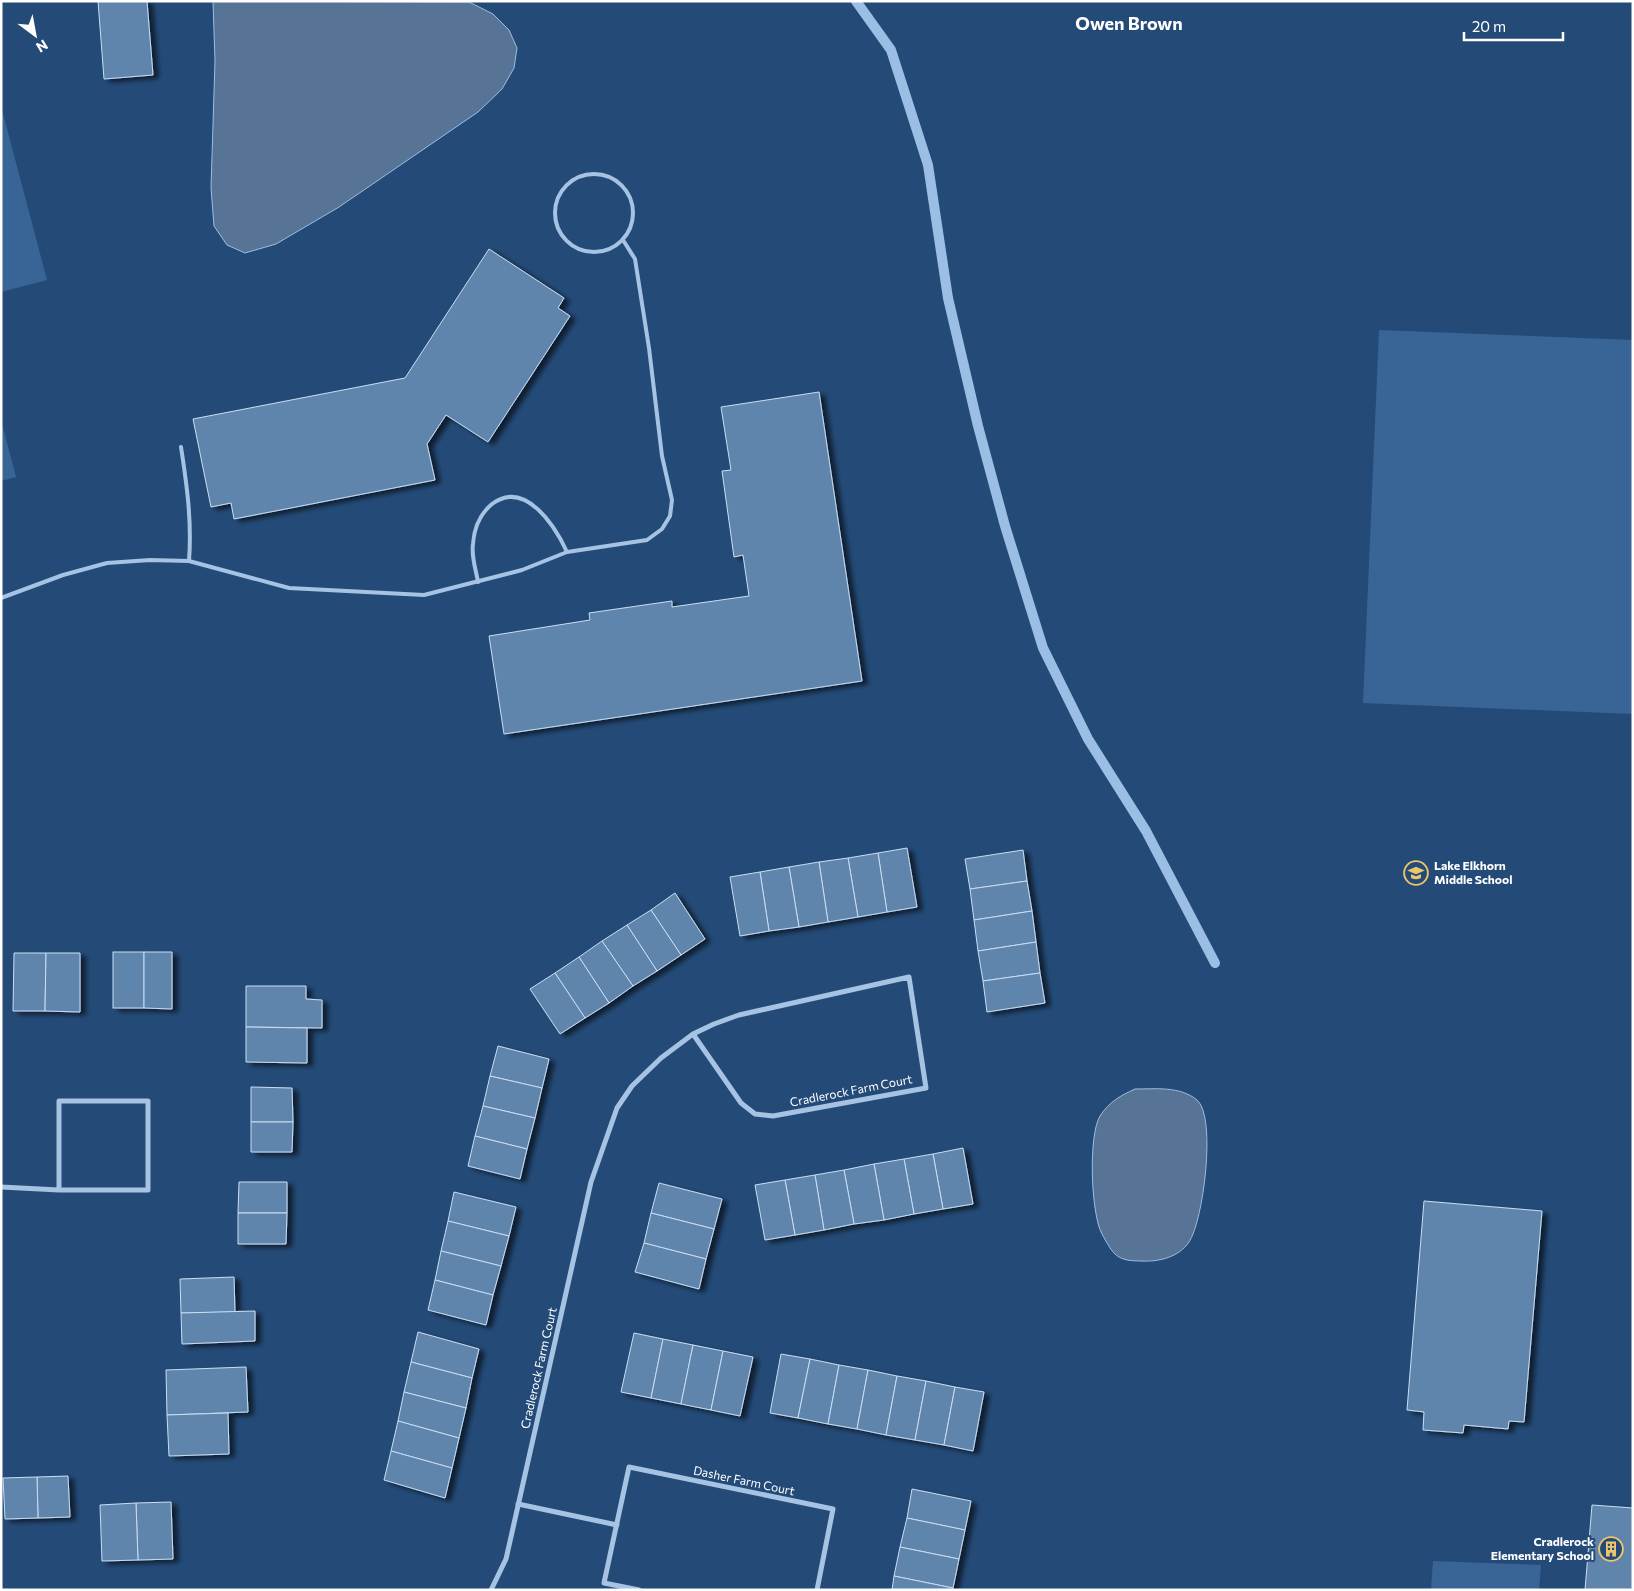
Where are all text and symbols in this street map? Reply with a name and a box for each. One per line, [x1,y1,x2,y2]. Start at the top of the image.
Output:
north arrow [10,10,60,60]
scale bar [1464,10,1563,42]
district label: Owen Brown [1075,12,1183,34]
text: 20 m [1472,17,1506,35]
text: N [33,36,51,56]
place label: Lake Elkhorn Middle School [1434,858,1512,886]
school or university icon: Lake Elkhorn Middle School [1403,860,1429,886]
street label: Cradlerock Farm Court [788,1071,913,1109]
street label: Cradlerock Farm Court [517,1306,559,1430]
street label: Dasher Farm Court [692,1462,796,1498]
place label: Cradlerock Elementary School [1491,1534,1594,1562]
building icon: Cradlerock Elementary School [1598,1536,1624,1562]

